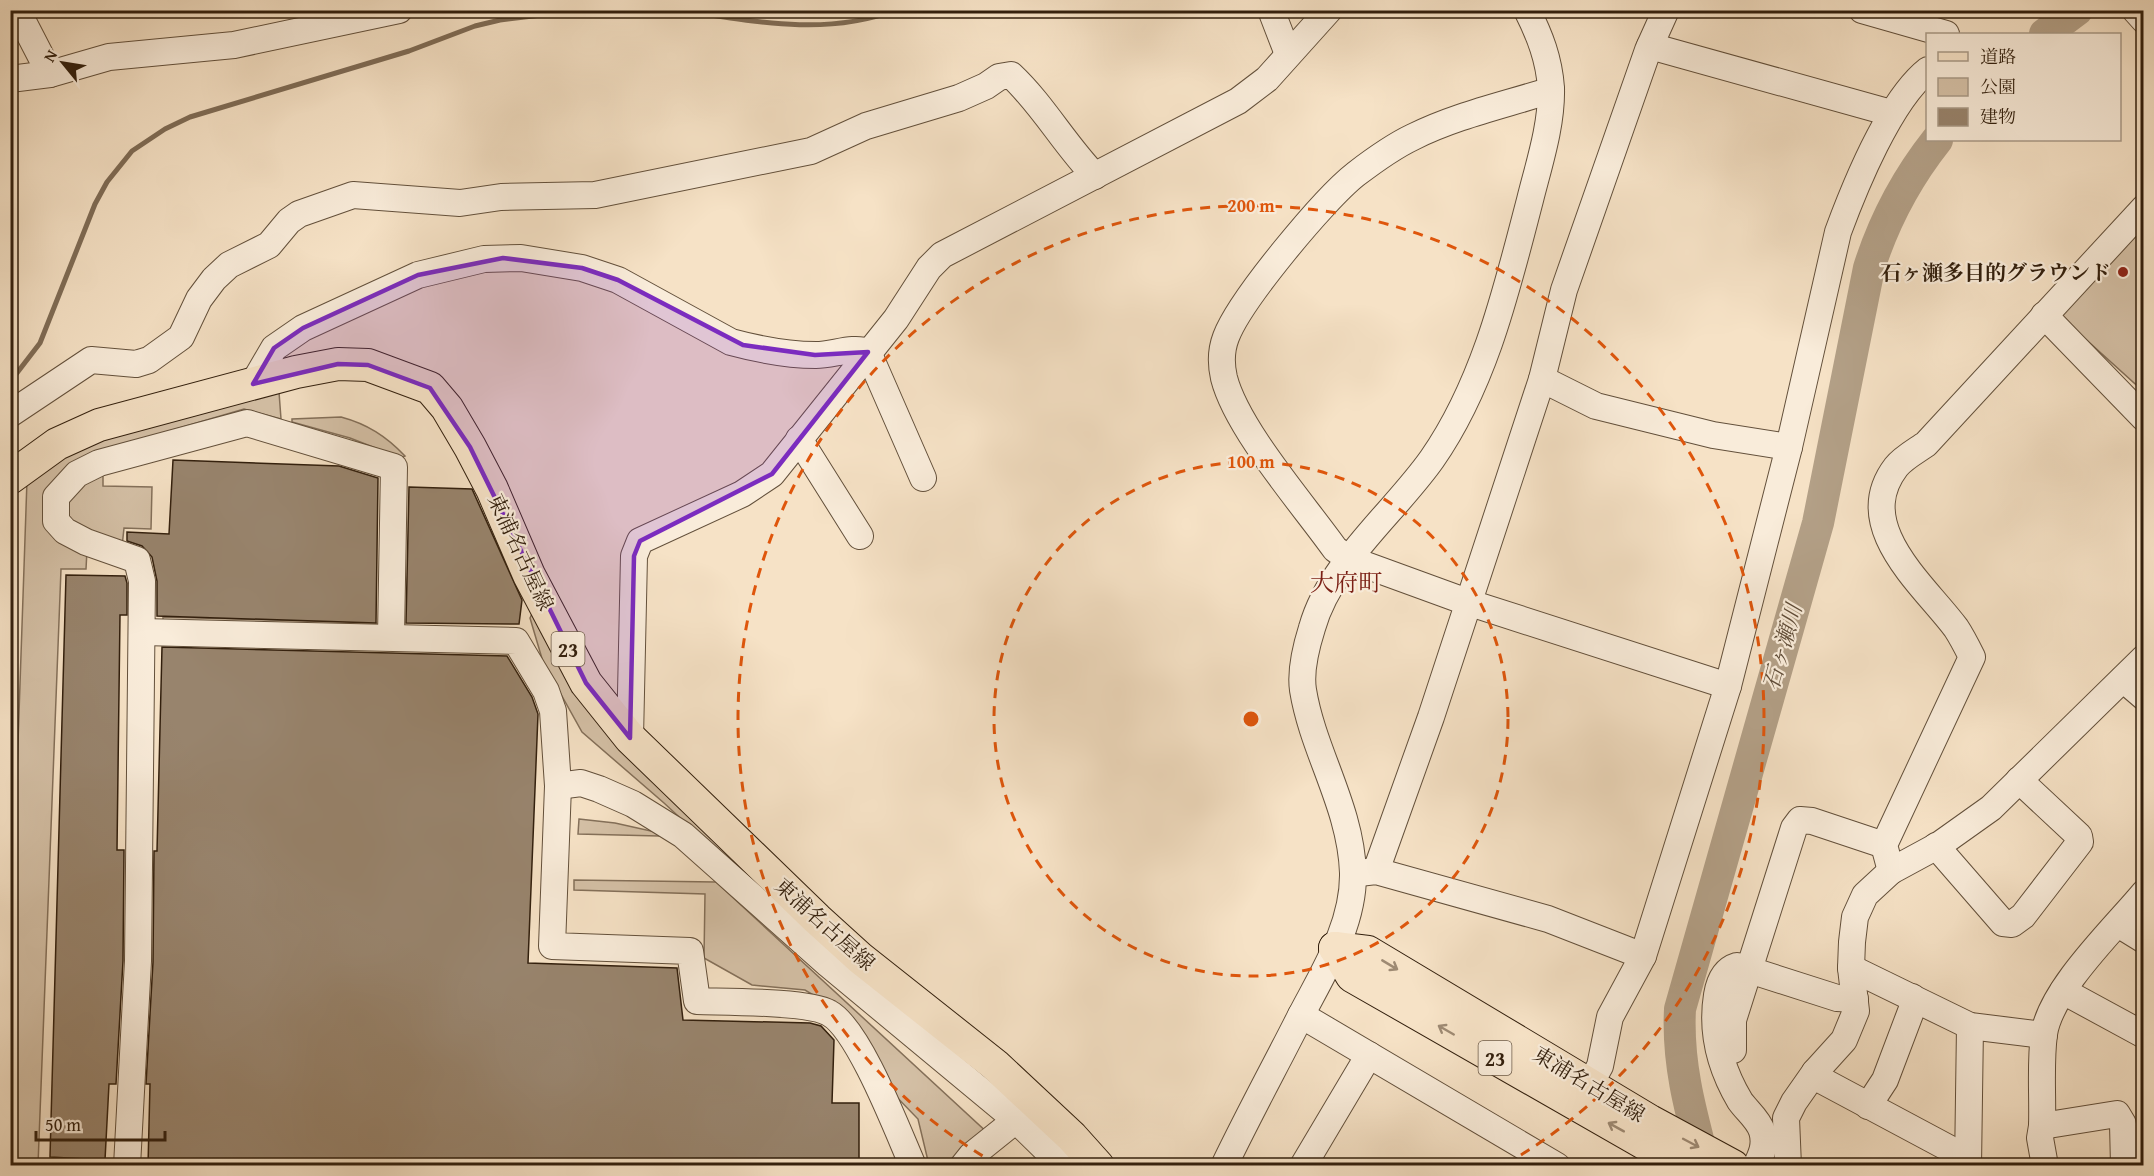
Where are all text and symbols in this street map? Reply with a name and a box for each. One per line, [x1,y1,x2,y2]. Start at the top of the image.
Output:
north arrow [33,33,93,93]
legend [1926,33,2121,141]
text: 道路 [1980,43,2016,70]
text: N [37,45,63,66]
text: 公園 [1980,73,2016,100]
text: 建物 [1980,103,2016,130]
text: 200 m [1227,192,1275,219]
place label: 石ヶ瀬多目的グラウンド [1880,257,2111,288]
marker: 石ヶ瀬多目的グラウンド [2116,265,2130,279]
text: 100 m [1227,448,1275,475]
street label: 東浦名古屋線 [480,488,562,616]
district label: 大府町 [1310,565,1382,600]
water label: 石ヶ瀬川 [1754,598,1810,694]
road number: 23 [552,632,584,666]
centre of rings [1241,709,1261,729]
street label: 東浦名古屋線 [768,870,882,978]
one-way arrow [1381,960,1398,972]
one-way arrow [1438,1024,1455,1036]
street label: 東浦名古屋線 [1527,1038,1651,1130]
road number: 23 [1478,1041,1512,1075]
scale bar [36,1104,165,1142]
text: 50 m [45,1111,81,1138]
one-way arrow [1608,1120,1625,1132]
one-way arrow [1682,1138,1700,1149]

